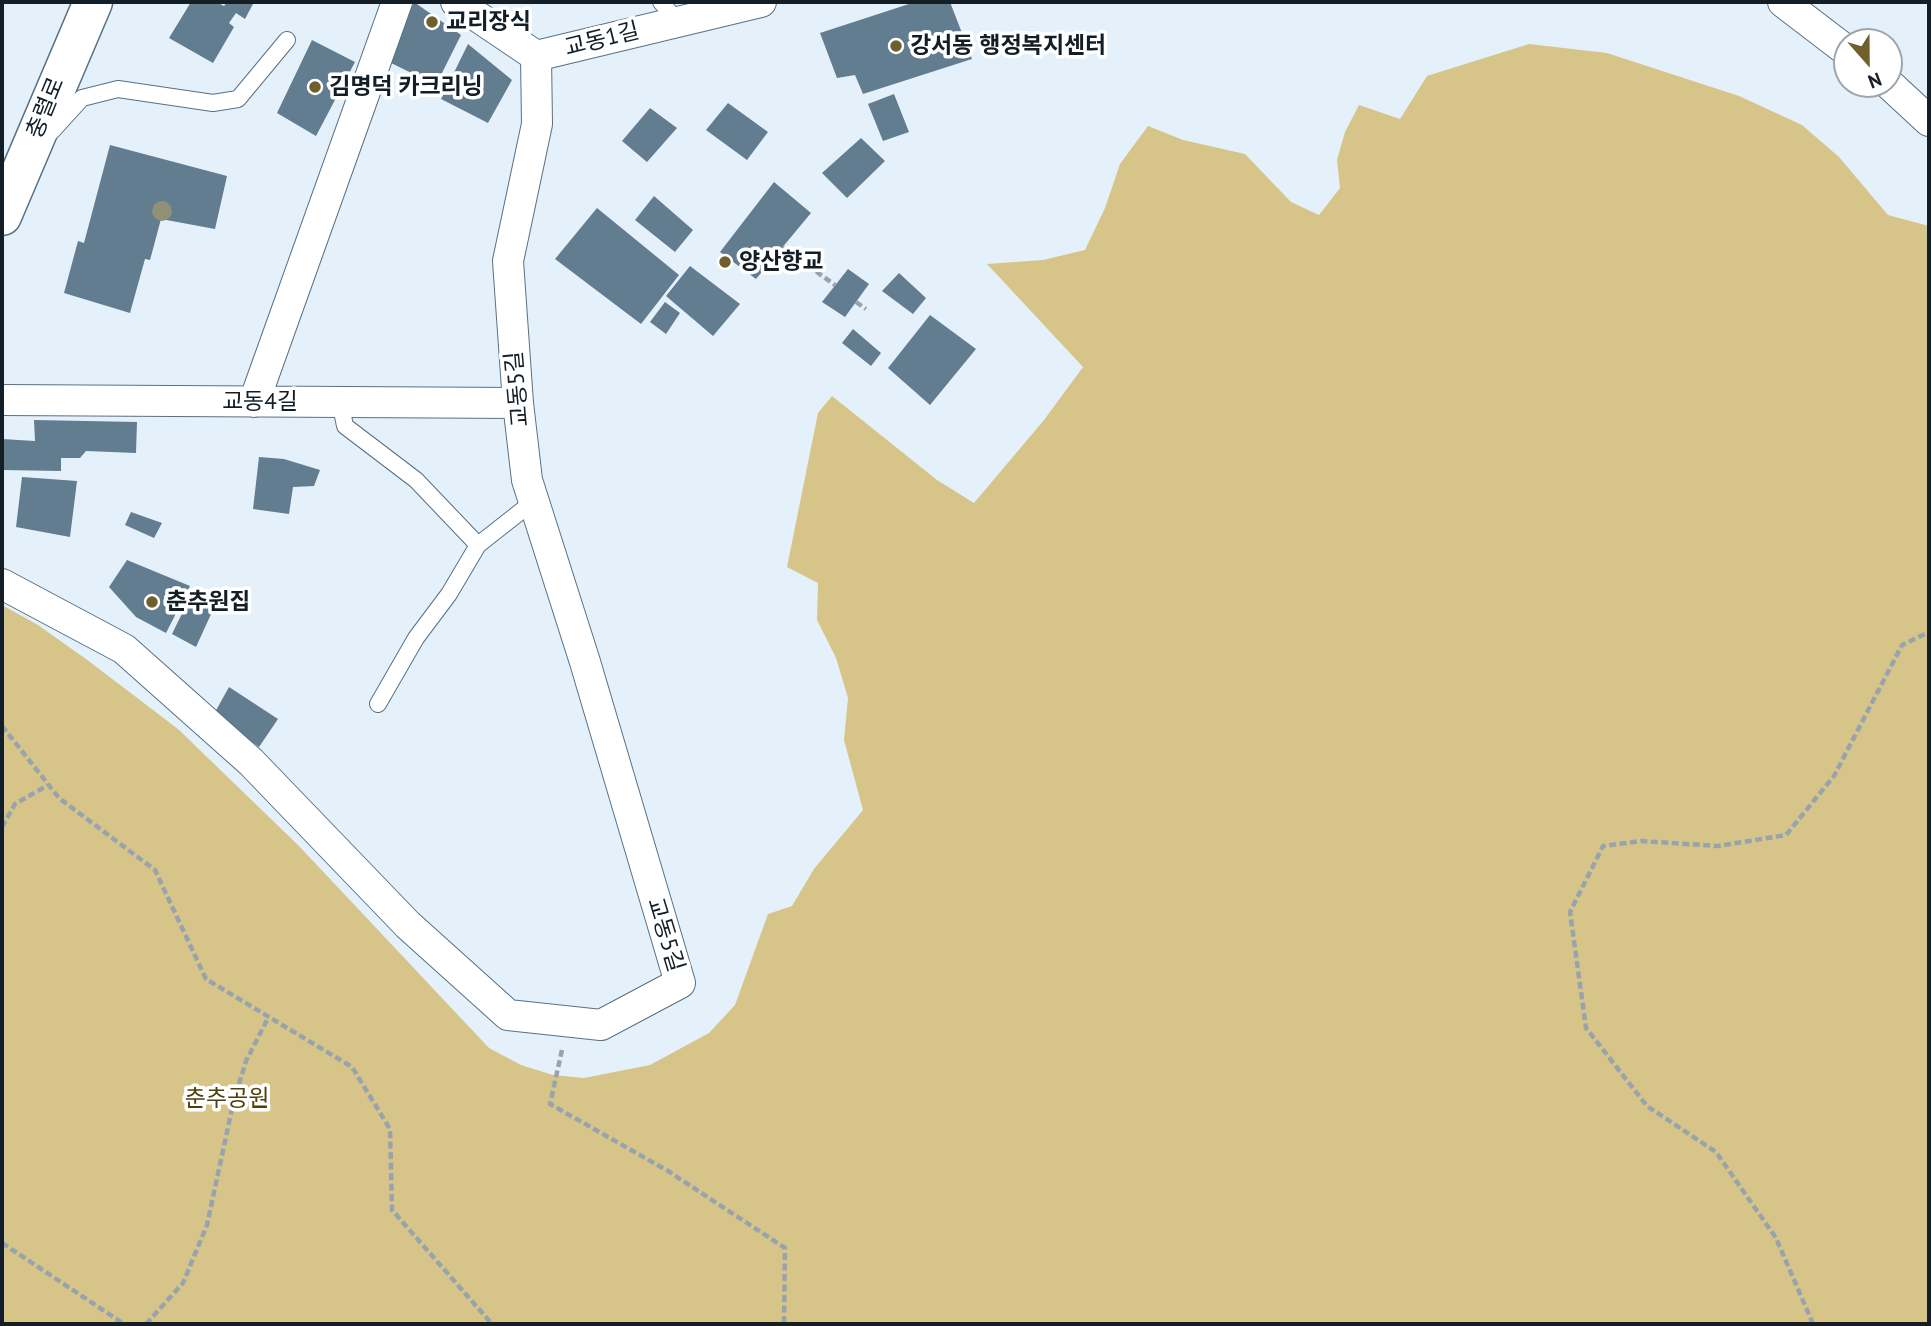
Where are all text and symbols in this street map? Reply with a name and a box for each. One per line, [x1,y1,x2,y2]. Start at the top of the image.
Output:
place label: 교리장식 [446,8,531,36]
marker: 교리장식 [424,14,440,30]
street label: 교동1길 [562,17,642,63]
north arrow [1833,28,1903,98]
place label: 강서동 행정복지센터 [910,32,1106,60]
marker: 강서동 행정복지센터 [888,38,904,54]
text: N [1865,67,1885,94]
street label: 충렬로 [21,73,71,143]
place label: 김명덕 카크리닝 [329,73,483,101]
marker: 김명덕 카크리닝 [307,79,323,95]
place label: 양산향교 [739,248,824,276]
marker: 양산향교 [717,254,733,270]
street label: 교동5길 [501,350,535,428]
street label: 교동4길 [222,388,298,416]
place label: 춘추원집 [166,588,251,616]
marker: 춘추원집 [144,594,160,610]
street label: 교동5길 [641,895,689,975]
park label: 춘추공원 [185,1085,269,1113]

